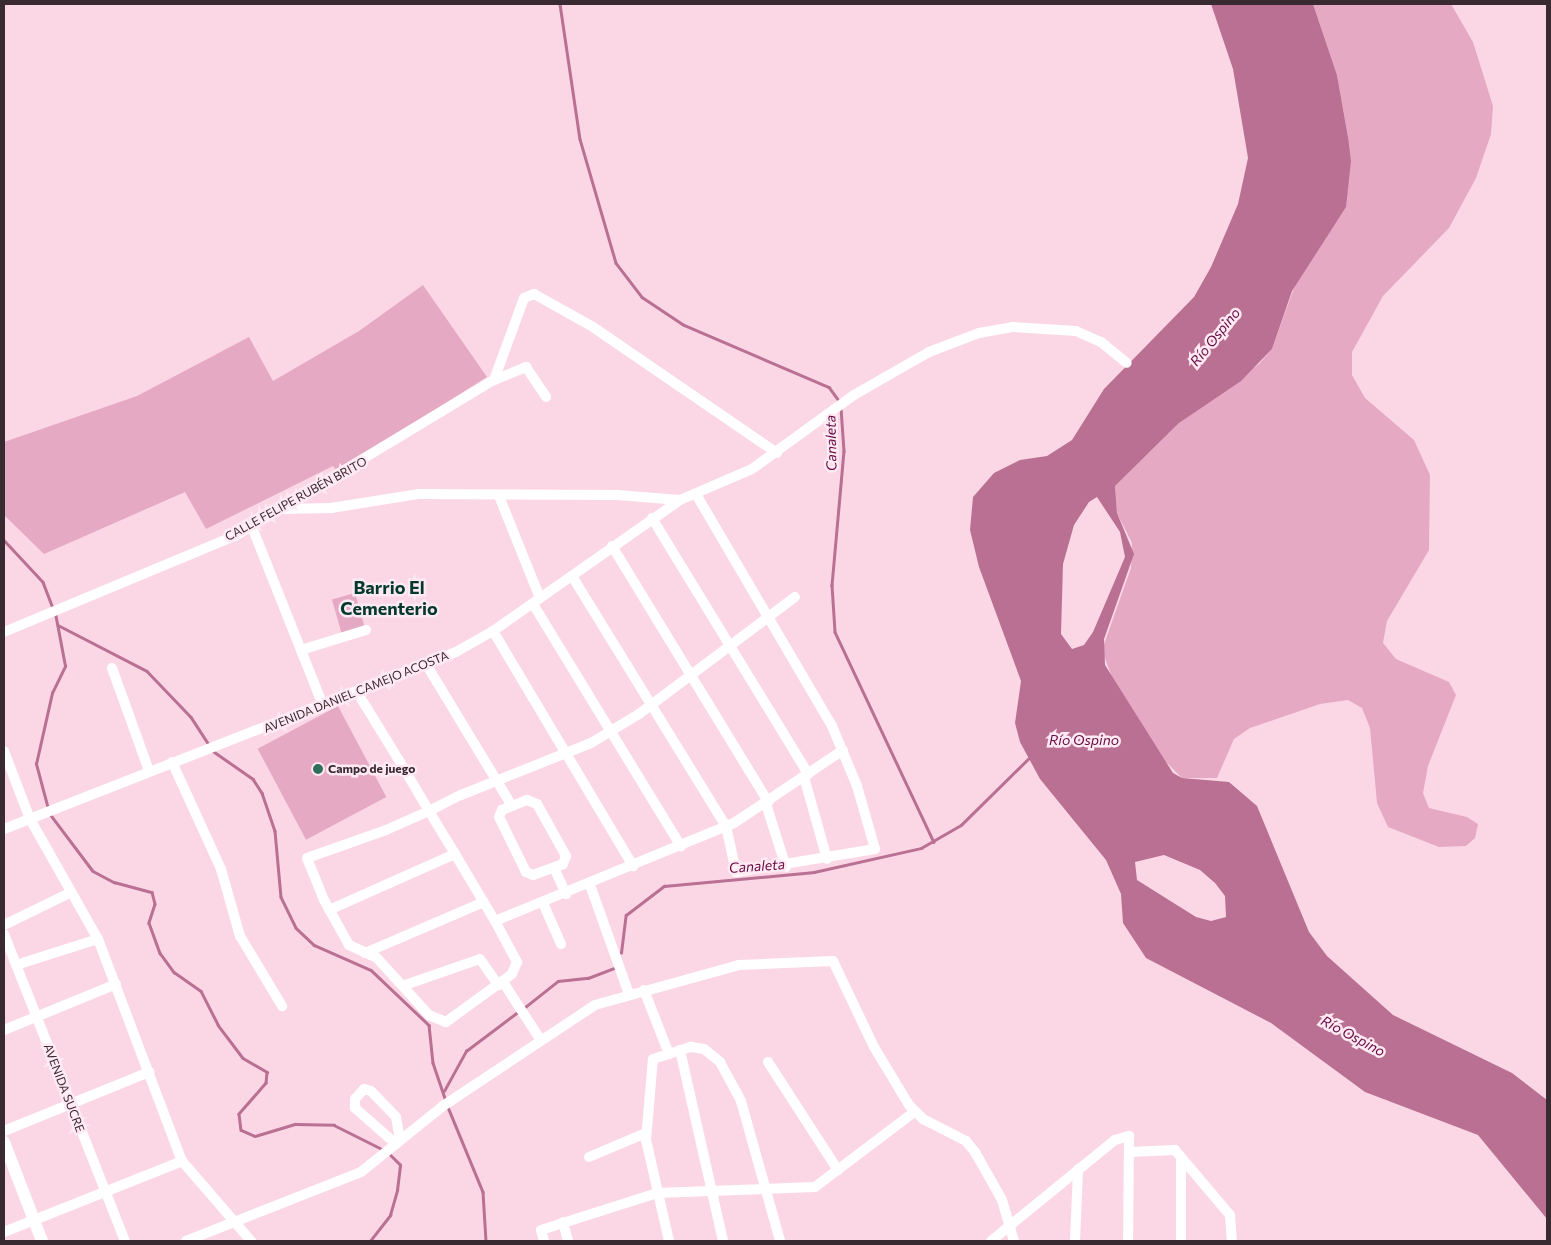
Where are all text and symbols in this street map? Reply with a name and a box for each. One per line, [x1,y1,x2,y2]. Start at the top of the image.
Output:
water label: Río Ospino [1186,304,1244,370]
water label: Canaleta [822,415,840,471]
street label: CALLE FELIPE RUBÉN BRITO [223,454,369,544]
district label: Barrio El Cementerio [340,577,438,620]
street label: AVENIDA DANIEL CAMEJO ACOSTA [261,648,451,736]
water label: Río Ospino [1049,732,1119,748]
place label: Campo de juego [328,762,415,776]
marker: Campo de juego [312,763,324,775]
water label: Canaleta [728,856,786,876]
water label: Río Ospino [1318,1012,1388,1060]
street label: AVENIDA SUCRE [41,1042,87,1134]

